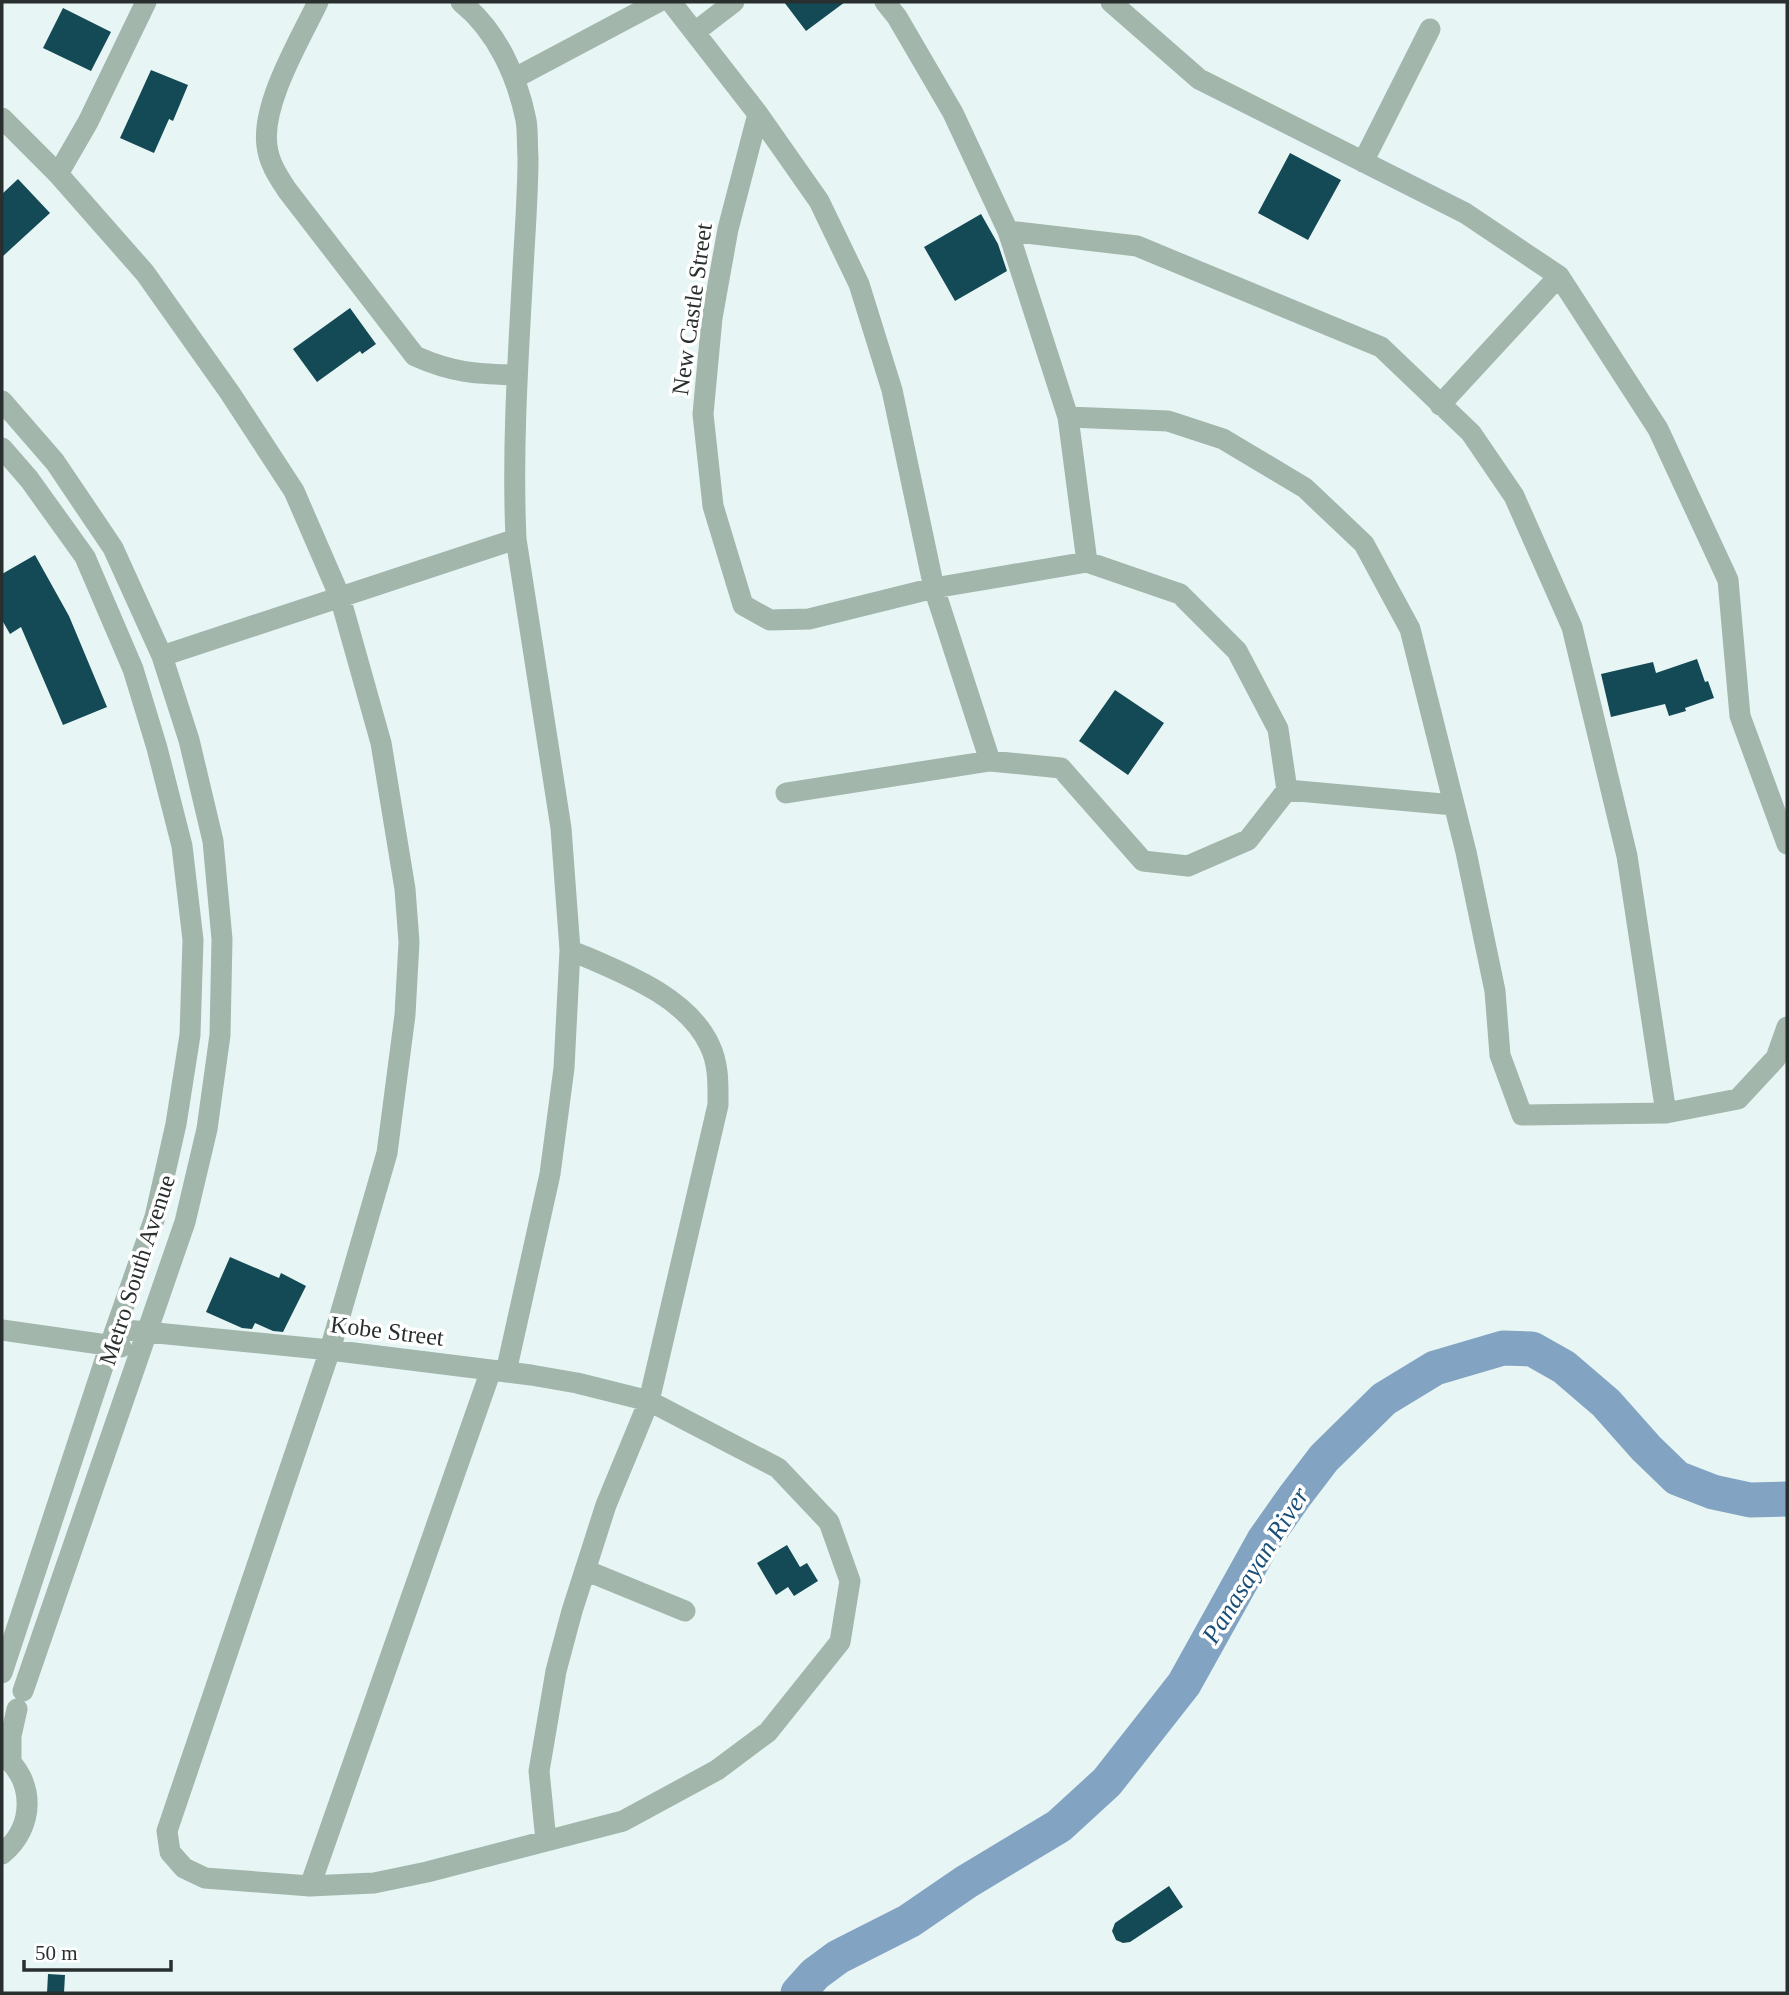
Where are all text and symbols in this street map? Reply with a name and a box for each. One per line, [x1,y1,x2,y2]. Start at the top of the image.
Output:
street label: New Castle Street [667,221,717,397]
street label: Metro South Avenue [94,1172,180,1368]
street label: Kobe Street [329,1311,445,1351]
water label: Panasayan River [1195,1481,1315,1649]
scale bar [24,1928,172,1972]
text: 50 m [35,1941,78,1965]

